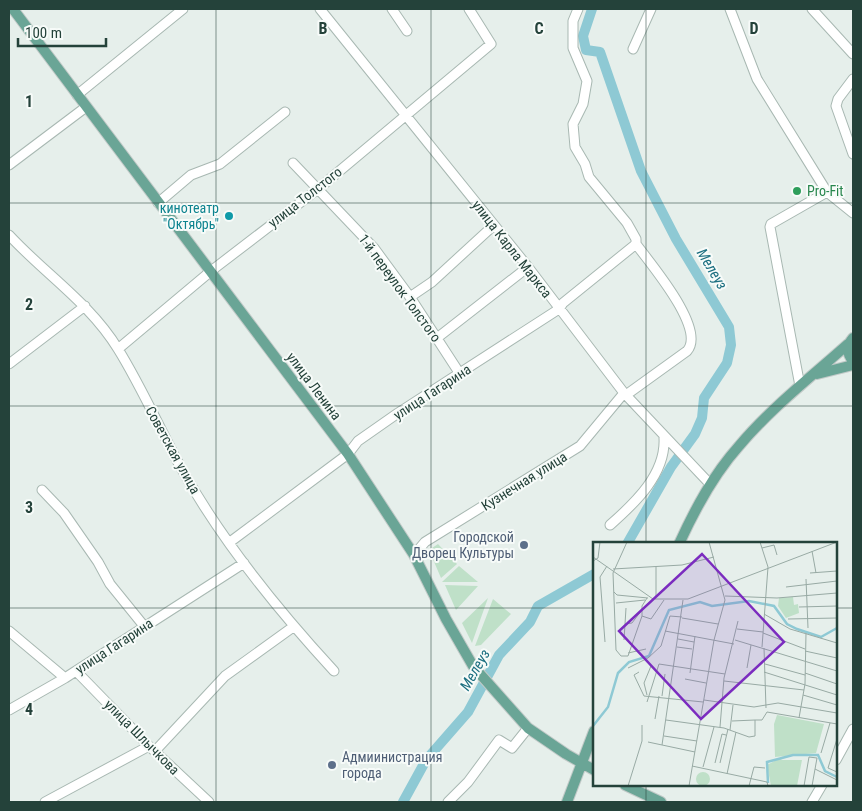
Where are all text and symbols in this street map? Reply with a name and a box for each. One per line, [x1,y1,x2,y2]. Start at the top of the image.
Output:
scale bar [18,15,105,47]
text: B [319,19,328,38]
text: C [534,19,544,38]
text: D [749,19,759,38]
text: 100 m [25,24,62,42]
text: 1 [25,92,33,111]
street label: улица Толстого [265,163,345,231]
place label: Pro-Fit [807,183,843,199]
marker: Pro-Fit [791,185,803,197]
street label: улица Карла Маркса [469,197,555,301]
place label: кинотеатр "Октябрь" [160,200,219,232]
marker: кинотеатр "Октябрь" [223,210,235,222]
street label: 1-й переулок Толстого [356,231,444,345]
water label: Мелеуз [693,245,731,293]
text: 2 [25,295,33,314]
street label: улица Ленина [283,349,345,423]
street label: улица Гагарина [390,361,474,423]
street label: Советская улица [142,403,204,497]
street label: Кузнечная улица [478,448,570,514]
text: 3 [25,498,33,517]
place label: Городской Дворец Культуры [412,529,514,561]
marker: Городской Дворец Культуры [518,539,530,551]
inset map [593,542,837,786]
street label: улица Гагарина [72,615,156,677]
water label: Мелеуз [456,646,494,694]
street label: улица Шлычкова [101,696,183,778]
text: 4 [25,700,33,719]
place label: Адмиинистрация города [342,749,442,781]
marker: Адмиинистрация города [326,759,338,771]

